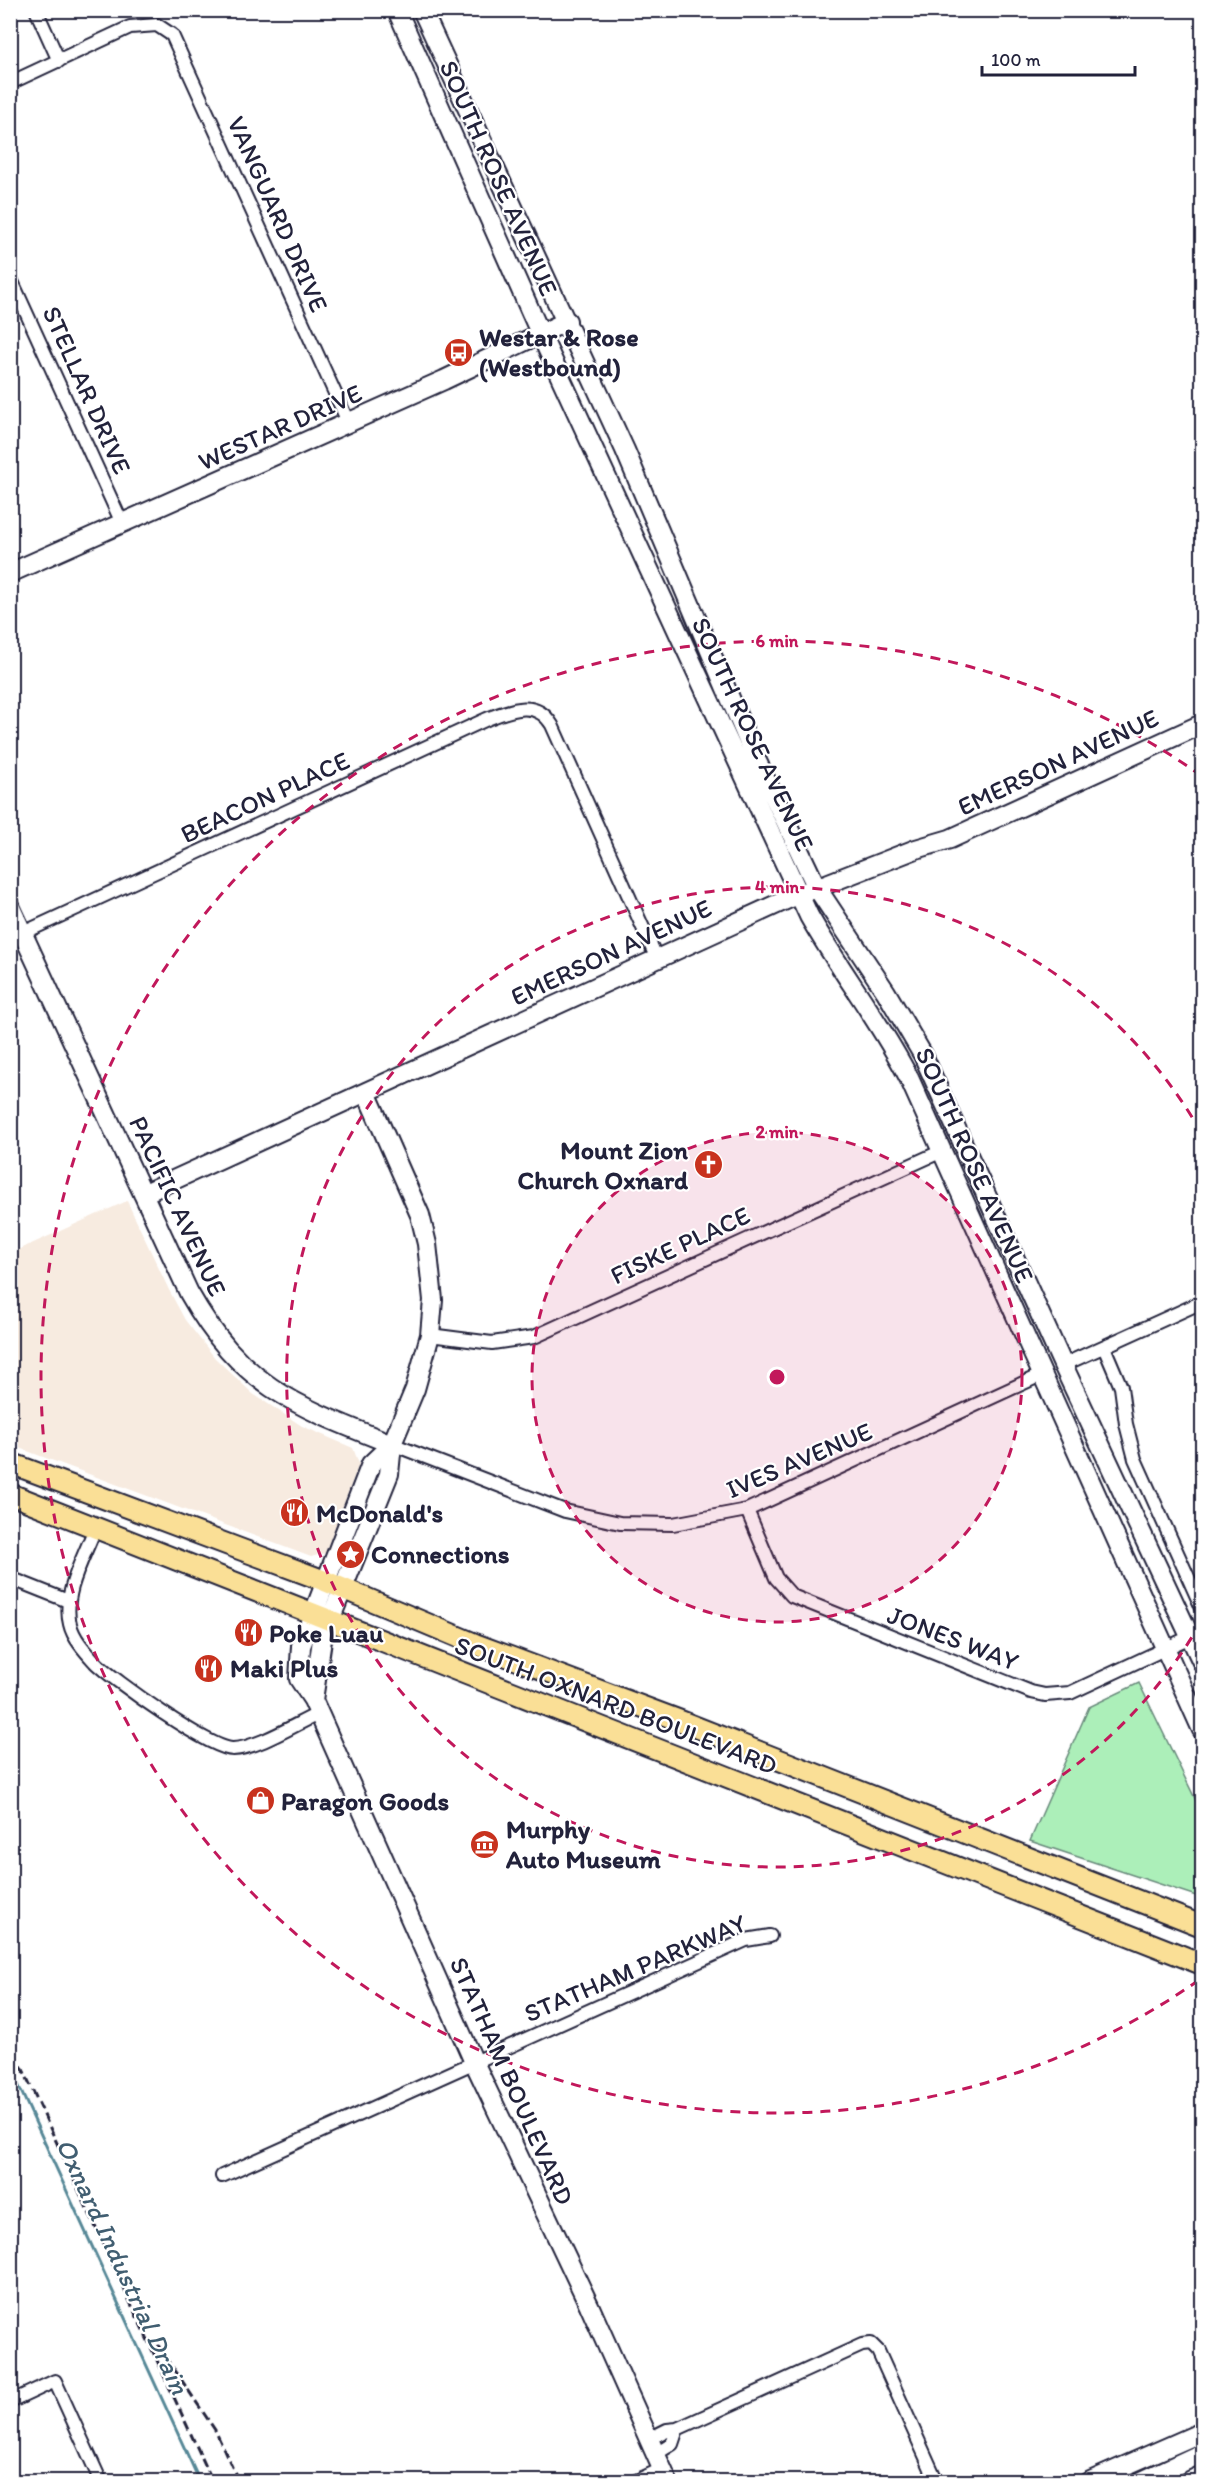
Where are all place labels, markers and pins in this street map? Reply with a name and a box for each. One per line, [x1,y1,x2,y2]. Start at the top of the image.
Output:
place label: Westar & Rose (Westbound) [479,321,639,383]
bus stop icon: Westar & Rose (Westbound) [442,336,474,368]
place label: Mount Zion Church Oxnard [517,1134,689,1196]
church icon: Mount Zion Church Oxnard [693,1149,725,1181]
centre of rings [767,1367,787,1387]
restaurant icon: McDonald's [279,1497,311,1529]
place label: McDonald's [316,1497,443,1529]
place icon: Connections [334,1538,366,1570]
place label: Connections [371,1538,510,1570]
restaurant icon: Poke Luau [232,1617,264,1649]
place label: Poke Luau [269,1617,384,1649]
restaurant icon: Maki Plus [193,1652,225,1684]
place label: Maki Plus [230,1652,339,1684]
shop icon: Paragon Goods [244,1785,276,1817]
place label: Paragon Goods [281,1785,449,1817]
place label: Murphy Auto Museum [505,1813,661,1875]
museum icon: Murphy Auto Museum [469,1828,501,1860]

